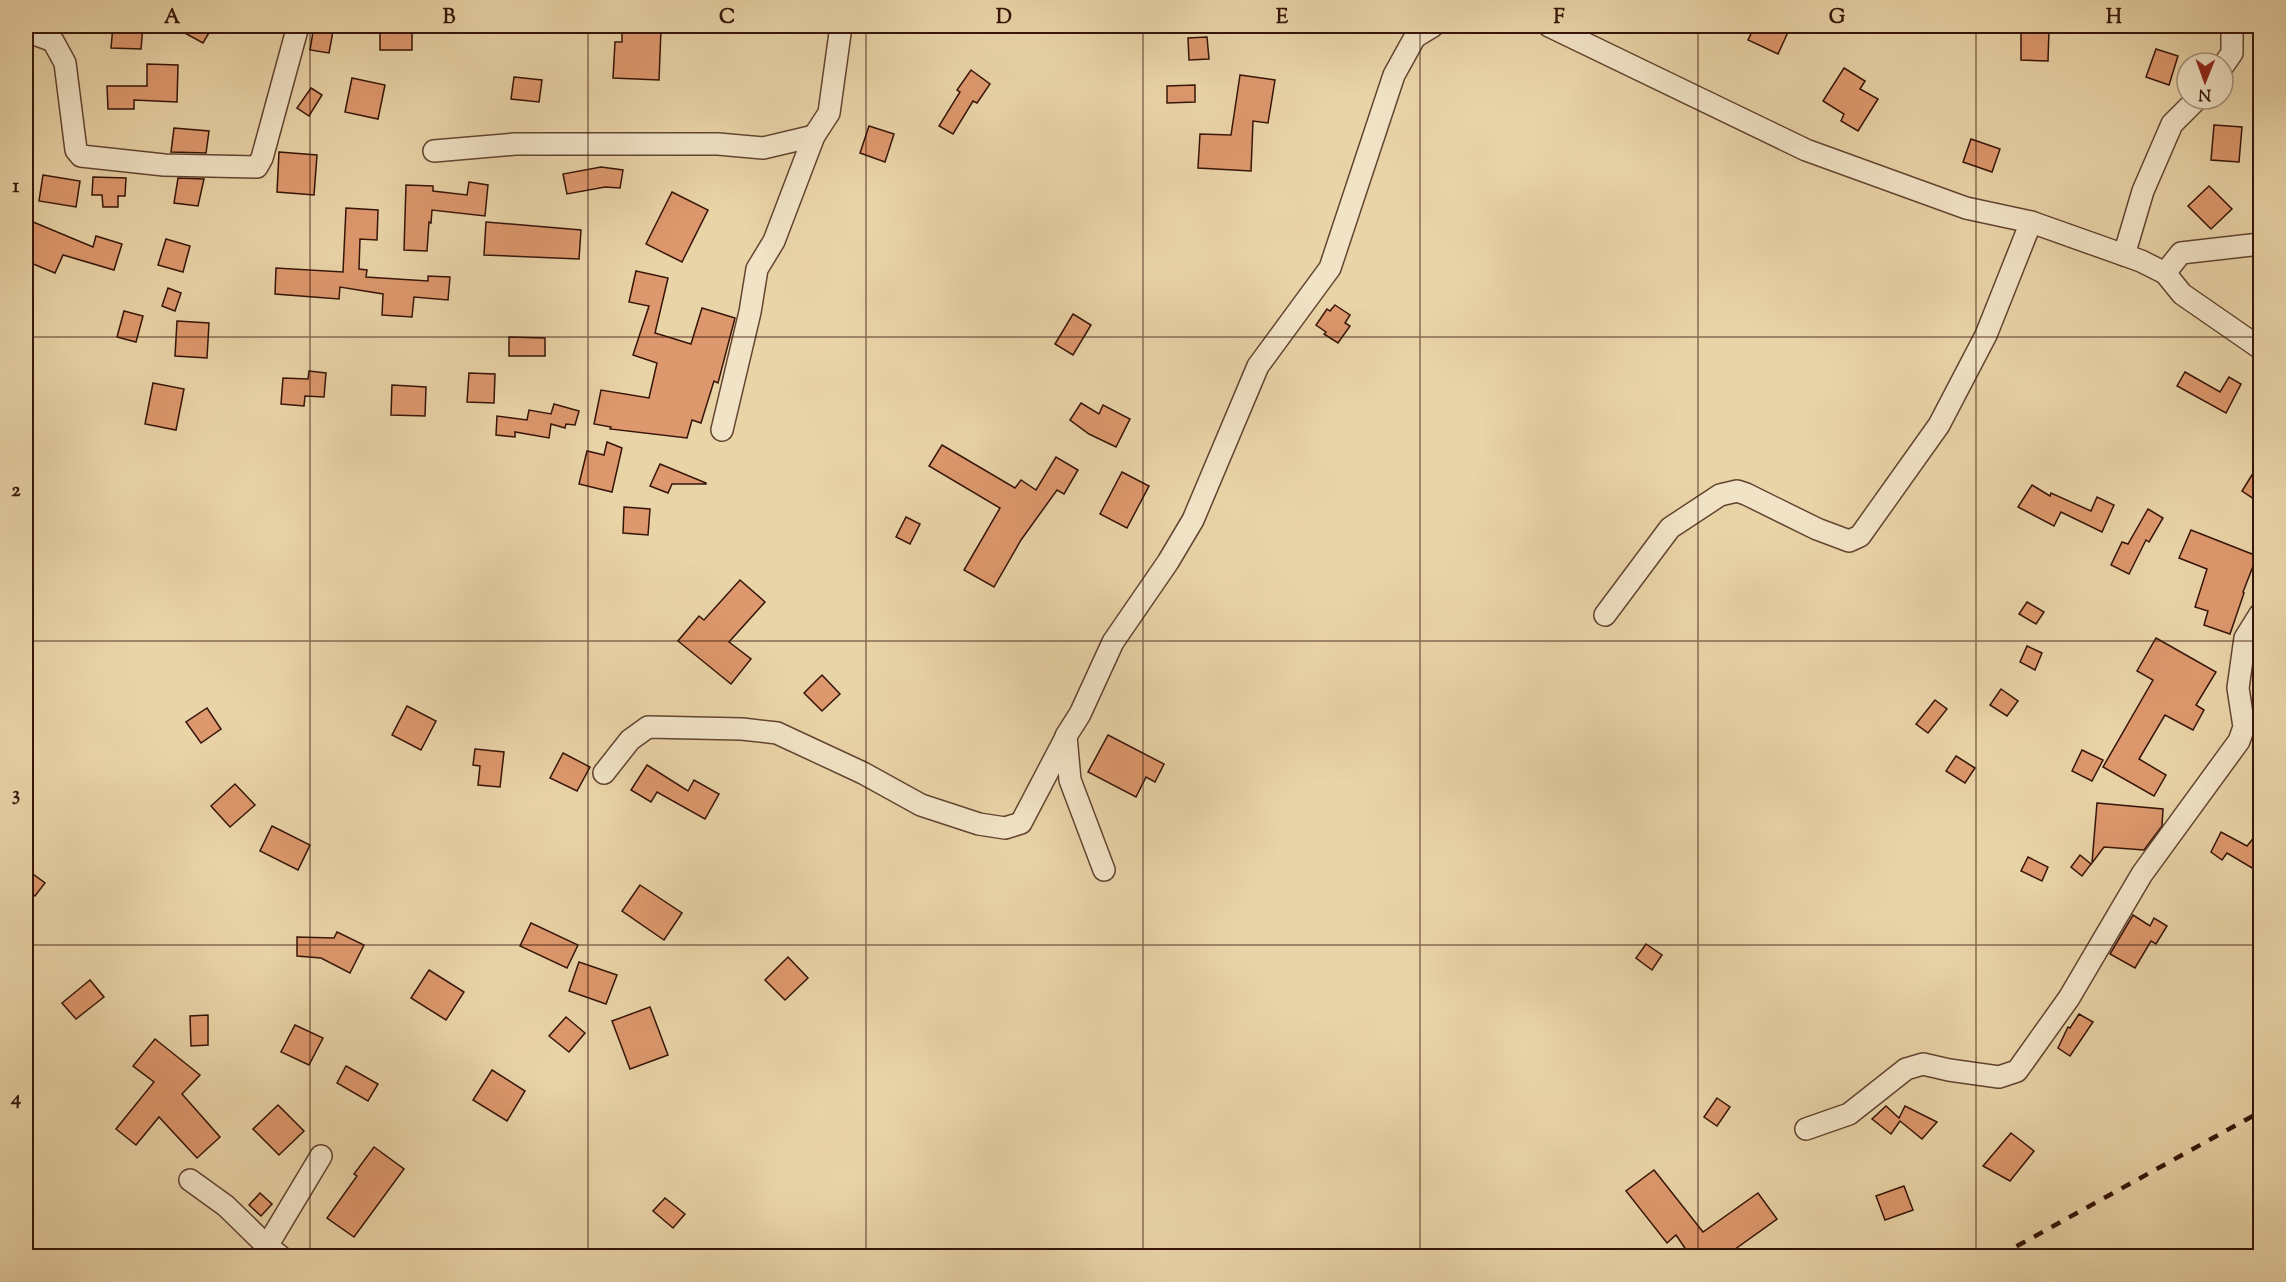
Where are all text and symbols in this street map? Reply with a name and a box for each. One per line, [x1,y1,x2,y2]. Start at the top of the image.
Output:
text: A [164,4,181,33]
text: B [443,4,456,33]
text: C [719,4,735,33]
text: D [996,4,1012,33]
text: E [1276,4,1289,33]
text: F [1553,4,1565,33]
text: G [1829,4,1846,33]
text: H [2106,4,2122,33]
north arrow [2175,51,2235,111]
text: N [2198,82,2211,105]
text: 1 [13,173,20,202]
text: 2 [11,477,21,506]
text: 3 [12,781,20,810]
text: 4 [10,1085,21,1114]

